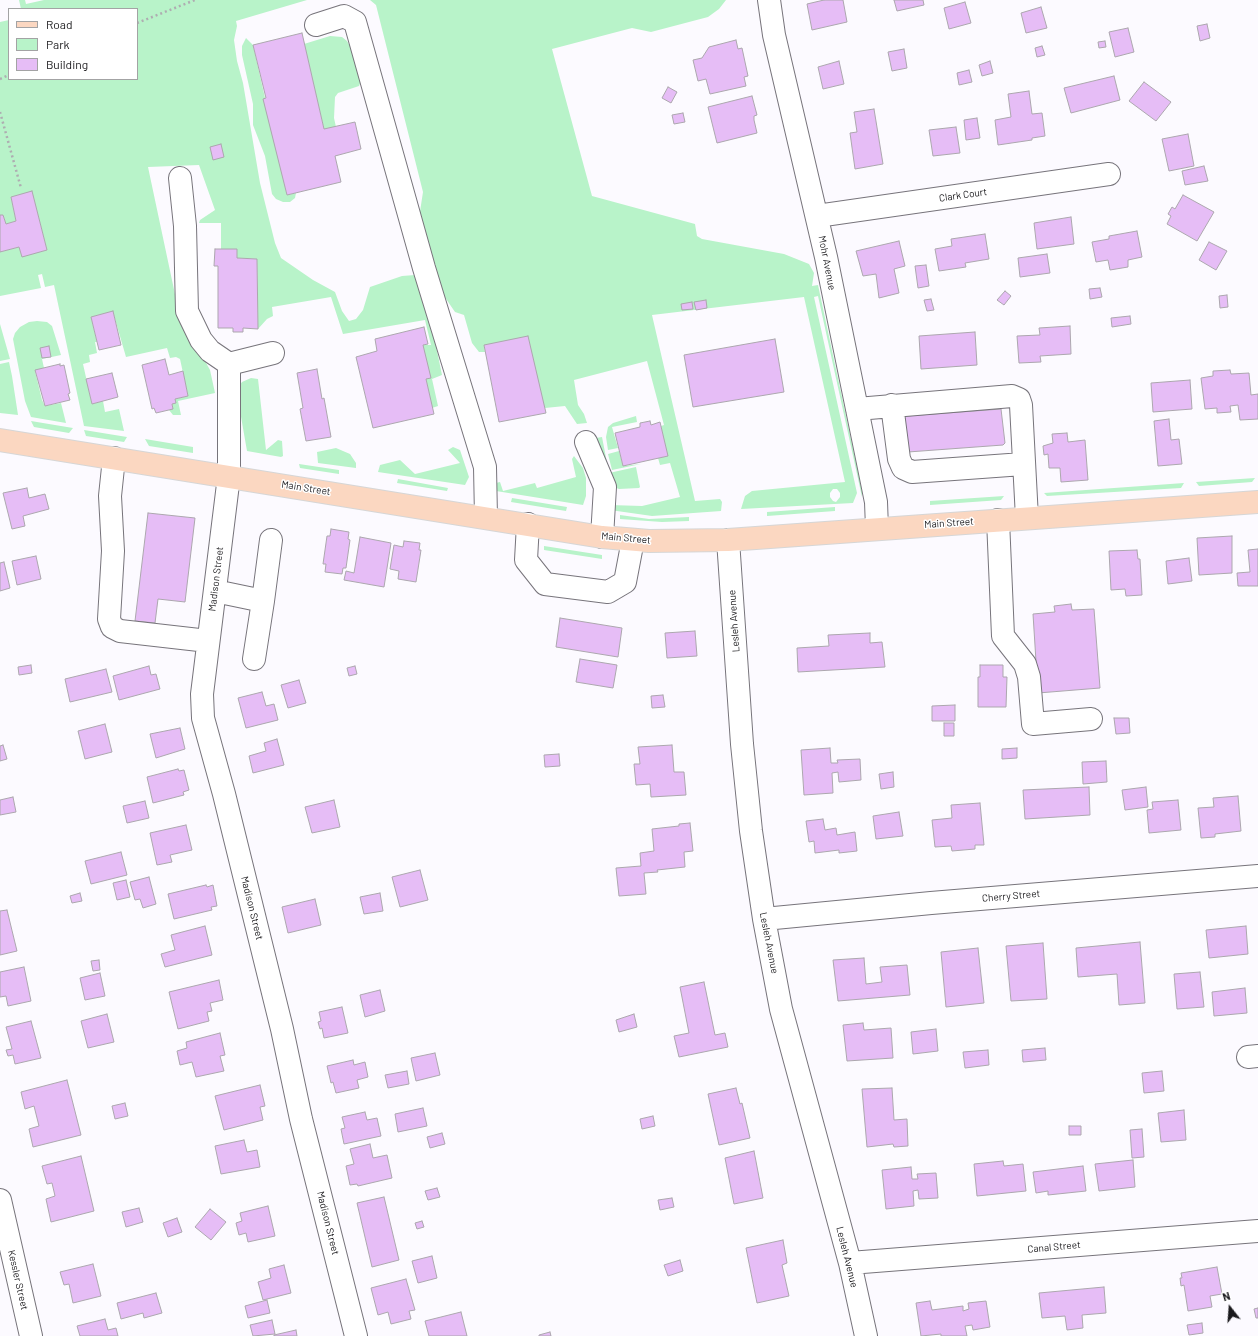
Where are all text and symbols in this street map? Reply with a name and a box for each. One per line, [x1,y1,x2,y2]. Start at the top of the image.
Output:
legend [8,8,138,80]
text: Road [46,17,73,31]
text: Park [46,37,70,51]
text: Building [46,57,88,71]
street label: Clark Court [938,186,988,204]
street label: Mohr Avenue [816,235,838,291]
street label: Main Street [281,478,331,498]
street label: Main Street [924,515,974,531]
street label: Main Street [601,530,651,546]
street label: Madison Street [206,546,226,612]
street label: Lesleh Avenue [726,589,742,653]
street label: Madison Street [238,875,266,941]
street label: Cherry Street [981,887,1041,905]
street label: Lesleh Avenue [757,911,781,975]
street label: Madison Street [314,1190,342,1256]
street label: Lesleh Avenue [834,1225,860,1289]
street label: Canal Street [1027,1239,1081,1255]
street label: Kessler Street [5,1249,31,1311]
north arrow [1210,1288,1250,1328]
text: N [1221,1289,1232,1303]

